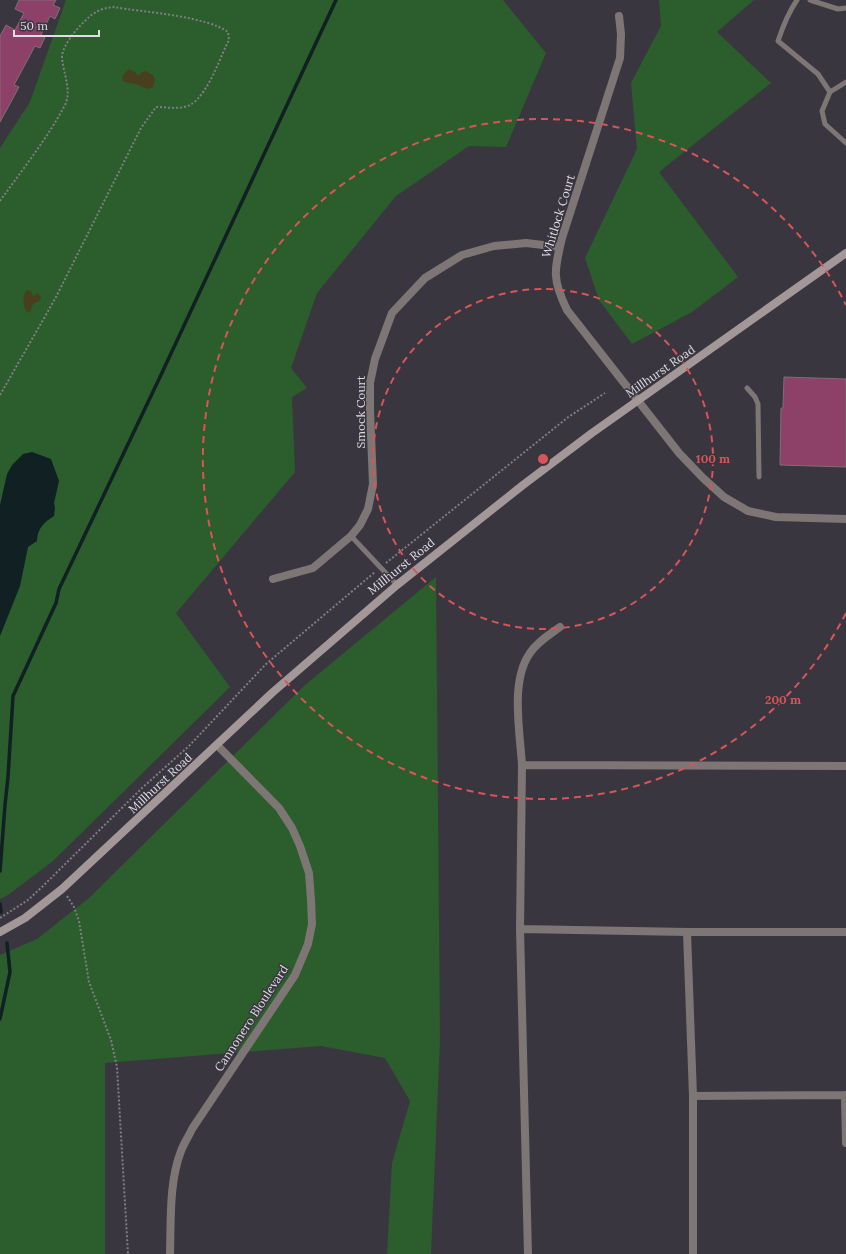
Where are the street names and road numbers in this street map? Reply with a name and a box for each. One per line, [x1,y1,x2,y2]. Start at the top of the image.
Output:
street label: Whitlock Court [538,172,578,259]
street label: Millhurst Road [622,341,698,401]
street label: Smock Court [353,375,368,448]
street label: Millhurst Road [365,534,437,598]
street label: Millhurst Road [125,750,195,816]
street label: Cannonero Bloulevard [211,962,291,1074]

